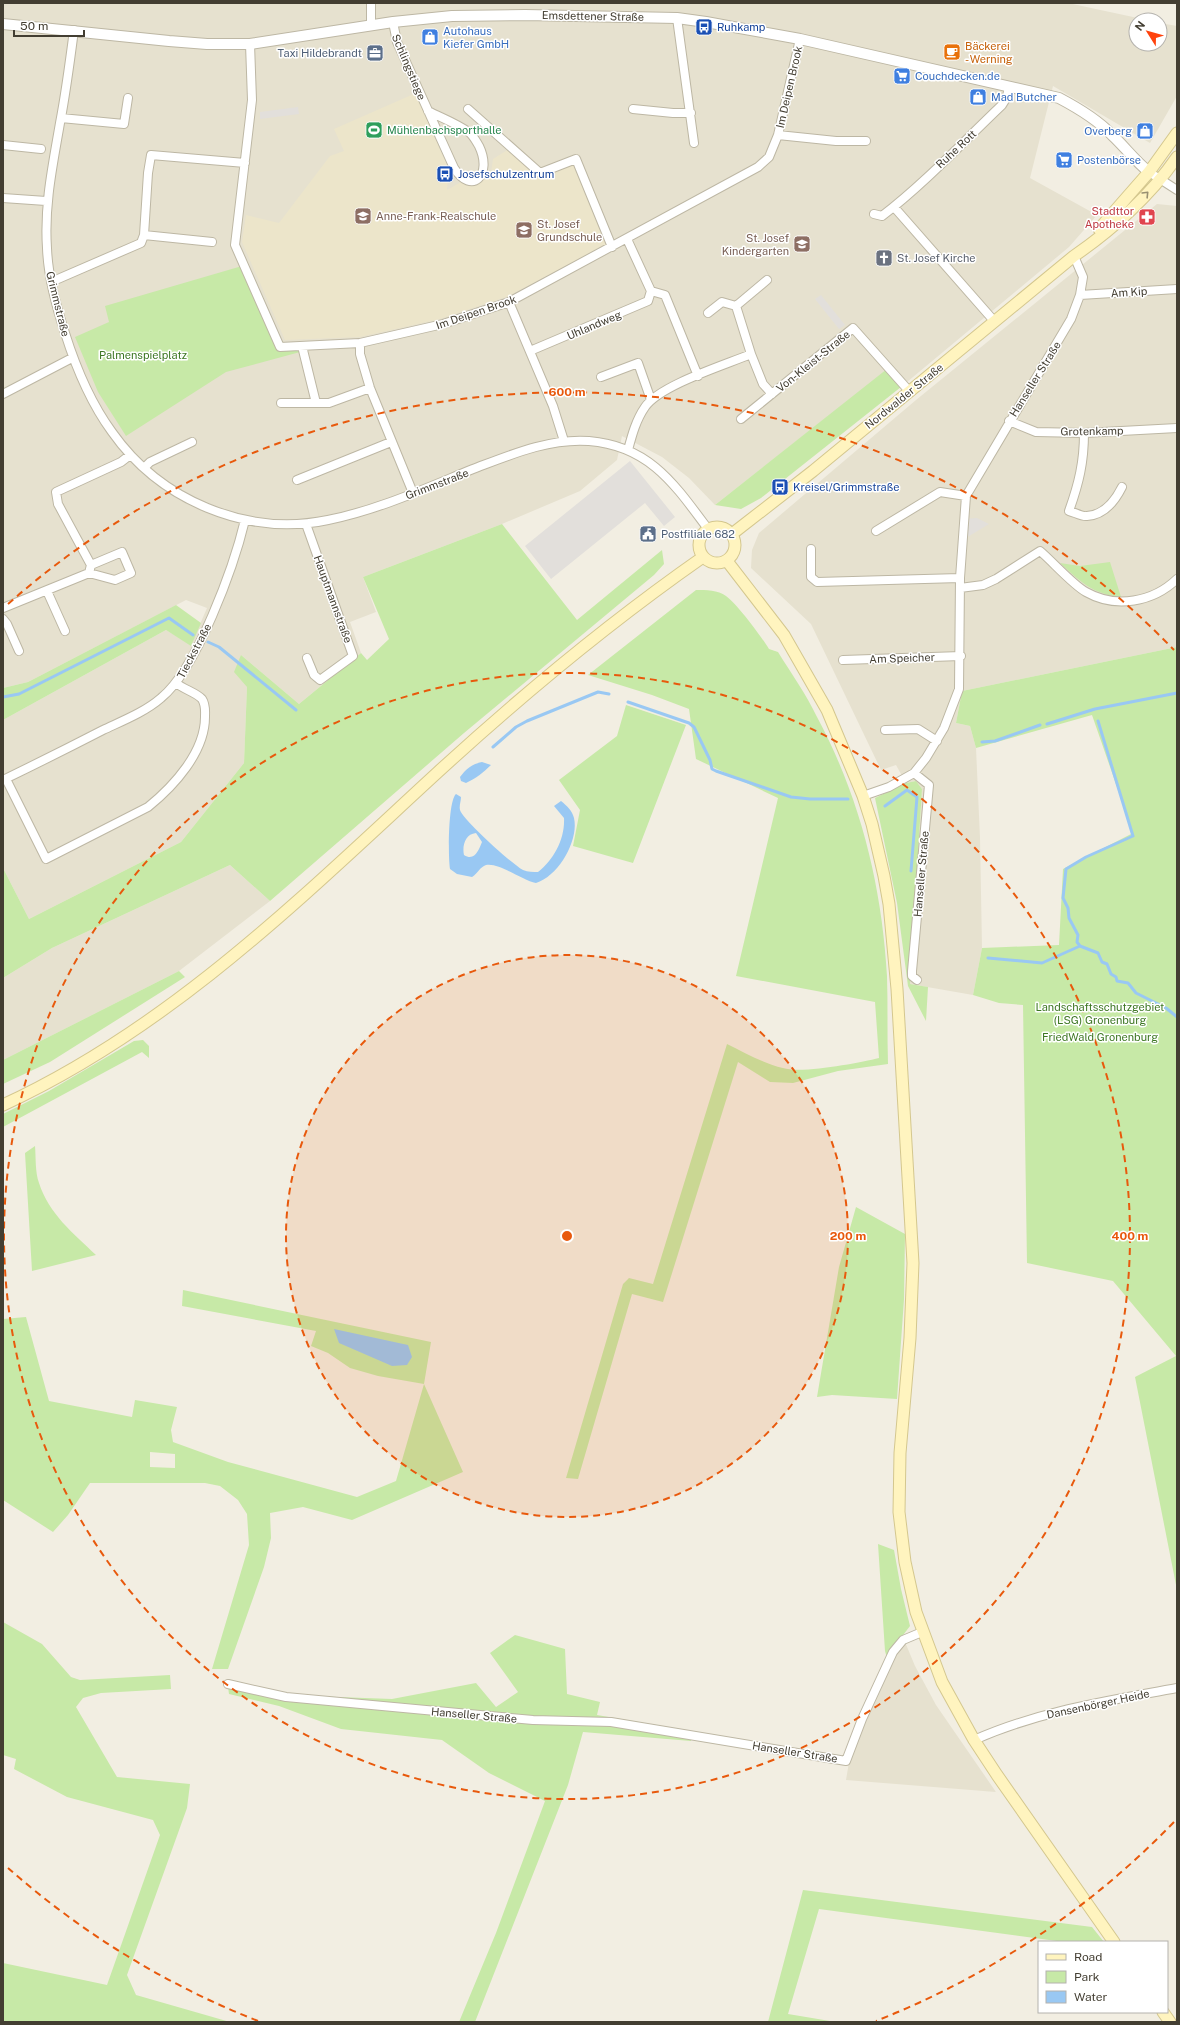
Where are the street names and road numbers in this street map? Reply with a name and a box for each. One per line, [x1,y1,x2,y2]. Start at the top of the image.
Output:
street label: Emsdettener Straße [542,9,644,23]
street label: Schlingstiege [390,32,428,102]
street label: Im Deipen Brook [774,45,804,129]
street label: Ruhe Rott [934,127,978,171]
street label: Grimmstraße [44,270,72,338]
street label: Am Kip [1110,285,1148,299]
street label: Im Deipen Brook [434,293,518,331]
street label: Uhlandweg [565,308,623,342]
street label: Von-Kleist-Straße [774,328,852,394]
street label: Hanseller Straße [1007,339,1063,419]
street label: Nordwalder Straße [863,361,945,431]
street label: Grotenkamp [1060,424,1124,438]
street label: Grimmstraße [404,466,470,502]
street label: Hauptmannstraße [312,554,354,644]
street label: Tieckstraße [175,622,213,680]
street label: Am Speicher [869,651,935,665]
street label: Hanseller Straße [911,830,931,918]
street label: Dansenbörger Heide [1045,1687,1151,1721]
street label: Hanseller Straße [430,1705,518,1725]
street label: Hanseller Straße [751,1739,839,1765]

